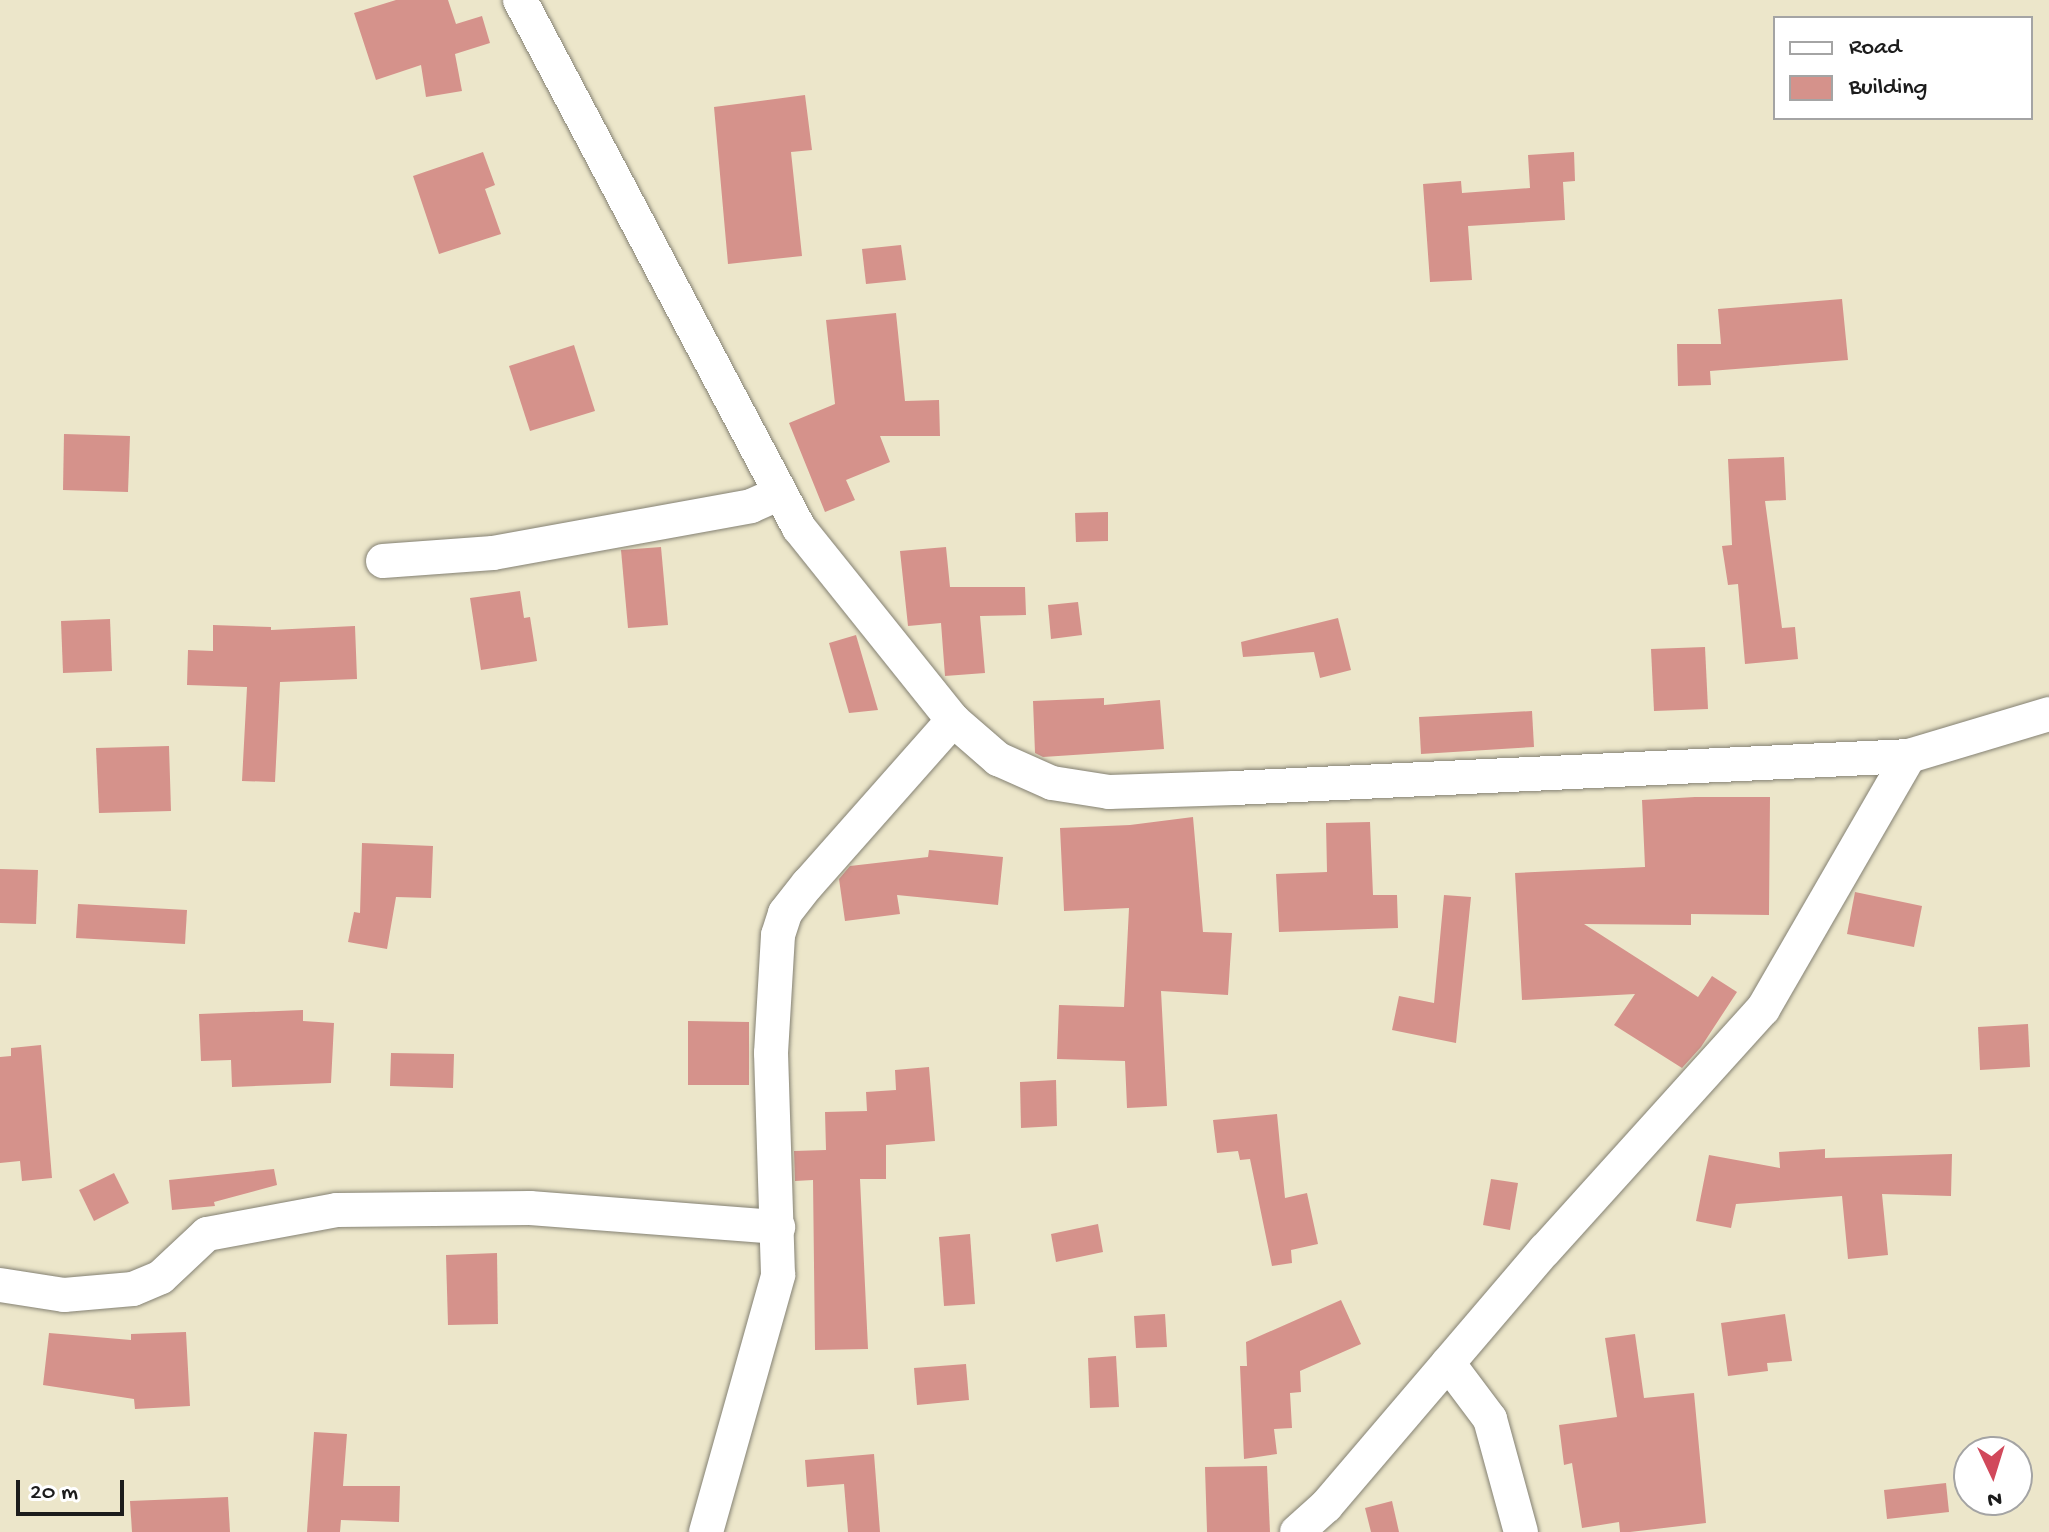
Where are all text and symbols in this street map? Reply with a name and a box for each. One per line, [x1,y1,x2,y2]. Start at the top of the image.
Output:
legend [1773,16,2033,120]
text: Road [1849,34,1901,63]
text: Building [1849,74,1927,103]
north arrow [1953,1436,2033,1516]
scale bar [20,1464,128,1514]
text: 20 m [30,1479,78,1508]
text: N [1986,1484,2003,1511]

